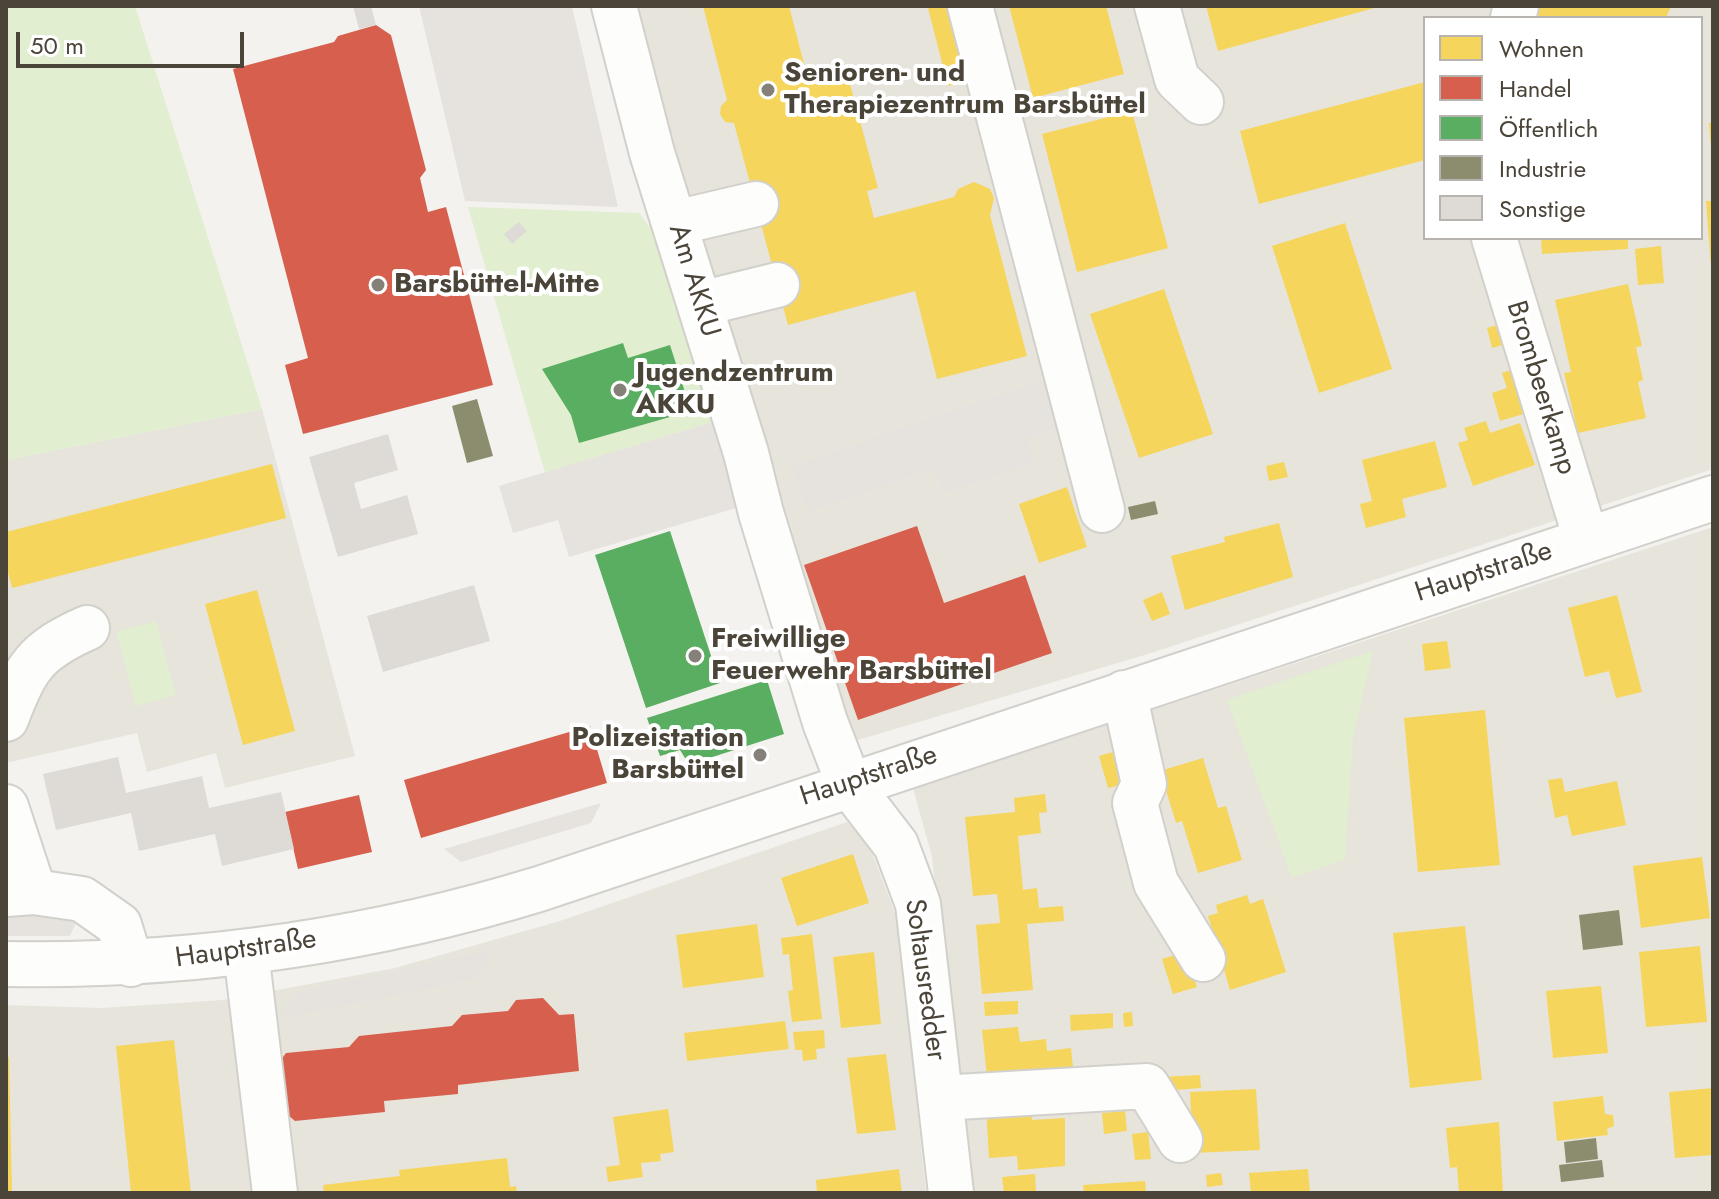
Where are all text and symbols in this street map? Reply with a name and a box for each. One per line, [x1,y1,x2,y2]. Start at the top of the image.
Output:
scale bar [20,16,248,66]
legend [1423,16,1703,240]
text: 50 m [30,28,84,63]
text: Wohnen [1499,31,1584,66]
place label: Senioren- und Therapiezentrum Barsbüttel [784,57,1146,123]
text: Handel [1499,71,1572,106]
marker: Senioren- und Therapiezentrum Barsbüttel [759,81,777,99]
text: Öffentlich [1499,111,1598,146]
text: Industrie [1499,151,1586,186]
text: Sonstige [1499,191,1586,226]
street label: Am AKKU [660,220,726,342]
place label: Barsbüttel-Mitte [394,268,599,302]
marker: Barsbüttel-Mitte [369,276,387,294]
street label: Brombeerkamp [1498,297,1582,479]
place label: Jugendzentrum AKKU [636,357,834,423]
marker: Jugendzentrum AKKU [611,381,629,399]
street label: Hauptstraße [1411,535,1557,611]
place label: Freiwillige Feuerwehr Barsbüttel [711,623,992,689]
marker: Freiwillige Feuerwehr Barsbüttel [686,647,704,665]
place label: Polizeistation Barsbüttel [572,722,744,788]
street label: Hauptstraße [796,739,942,815]
marker: Polizeistation Barsbüttel [751,746,769,764]
street label: Soltausredder [896,897,952,1063]
street label: Hauptstraße [173,923,319,977]

